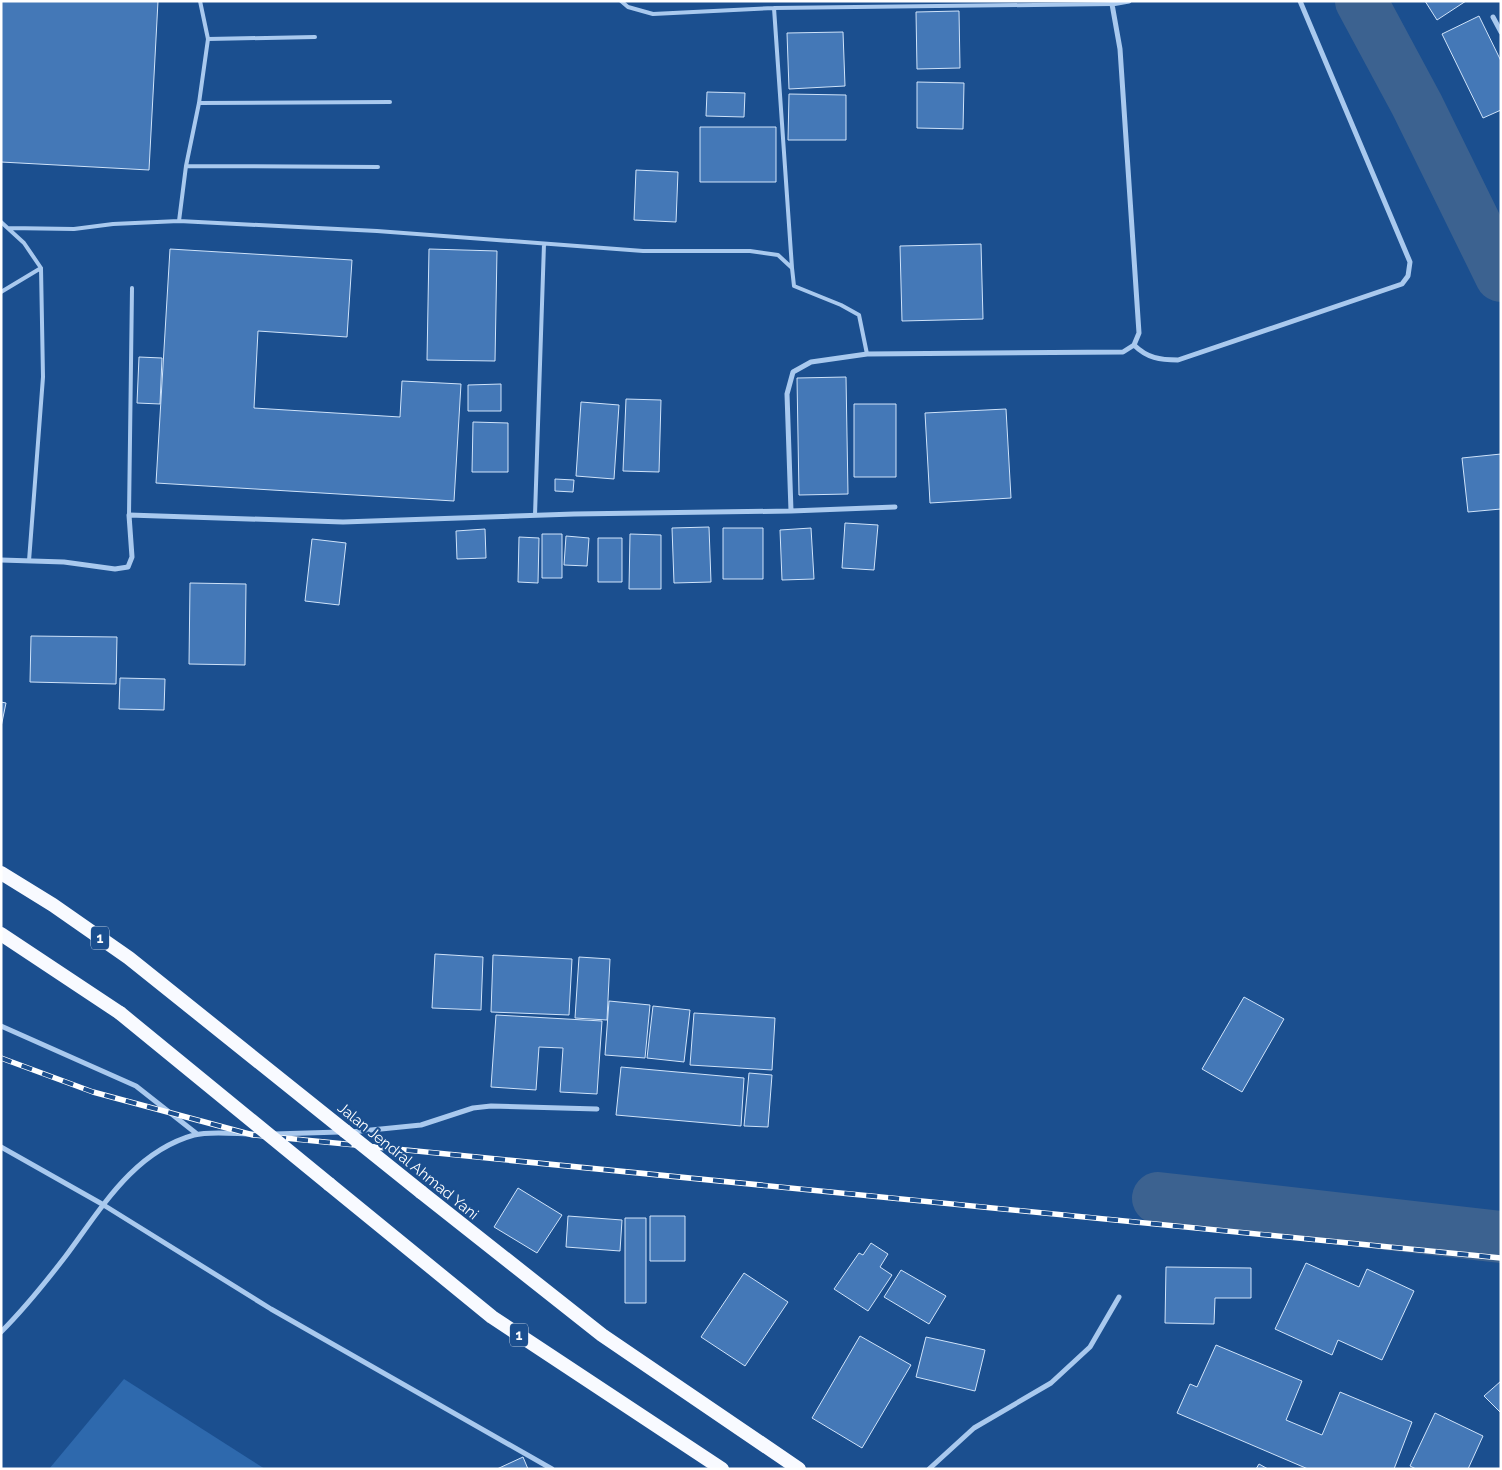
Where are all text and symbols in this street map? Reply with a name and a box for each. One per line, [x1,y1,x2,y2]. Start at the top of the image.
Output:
road number: 1 [91,926,109,950]
street label: Jalan Jendral Ahmad Yani [334,1099,482,1223]
road number: 1 [510,1324,528,1346]

